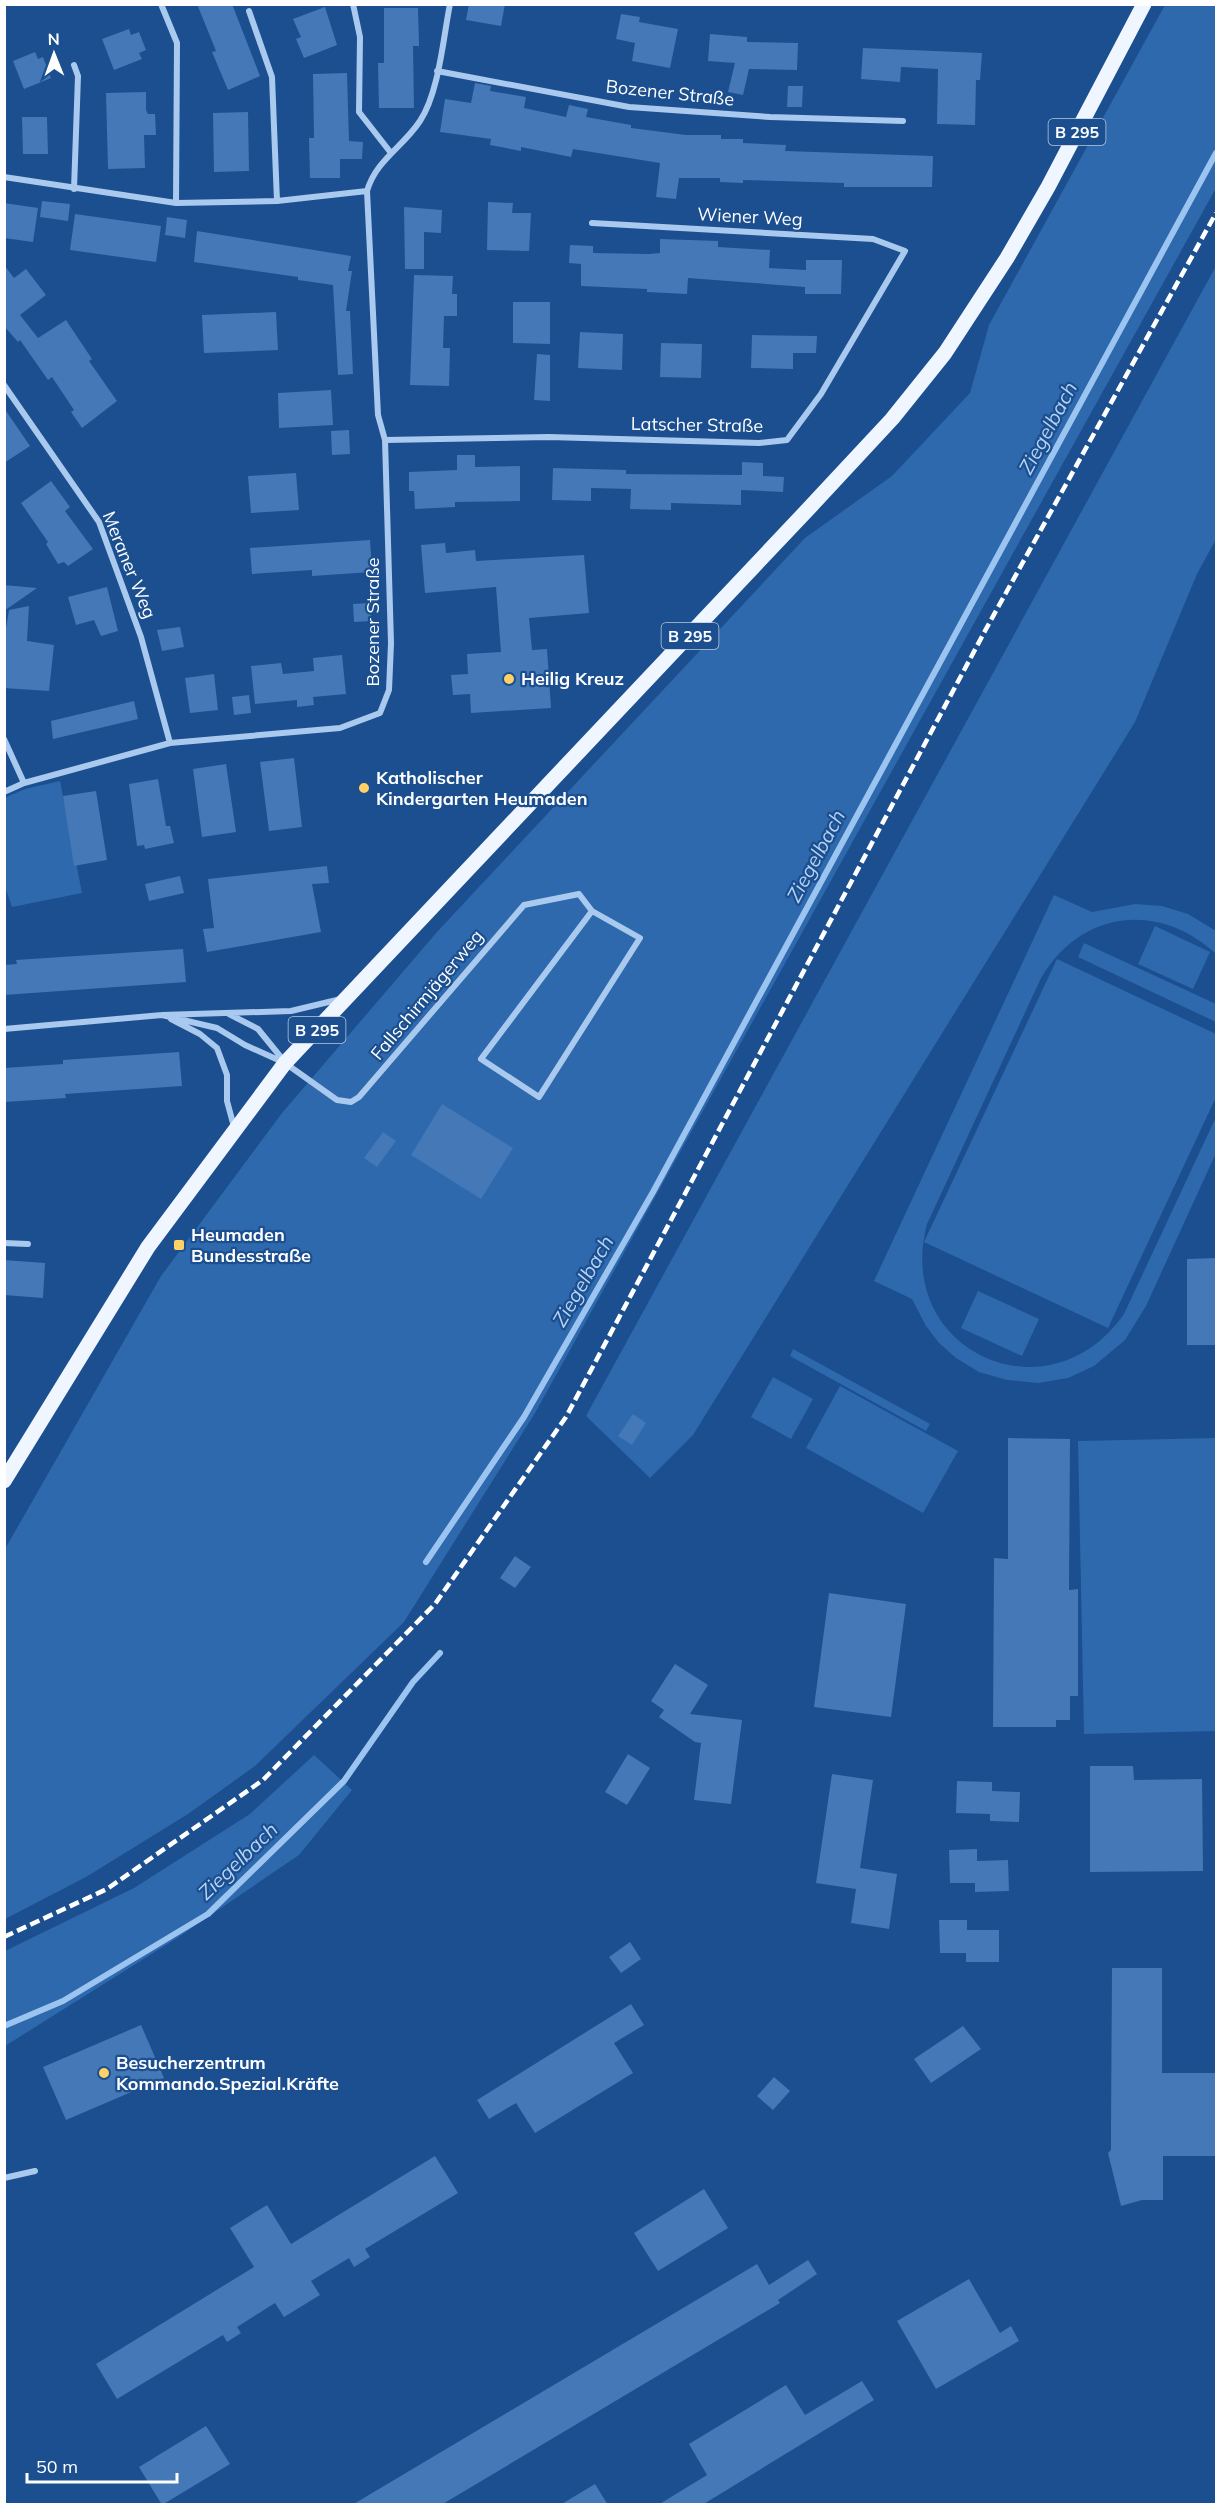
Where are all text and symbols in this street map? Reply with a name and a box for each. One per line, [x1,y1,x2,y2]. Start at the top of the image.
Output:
north arrow [24,24,84,84]
text: N [48,29,60,49]
street label: Bozener Straße [605,74,735,111]
road number: B 295 [1048,119,1106,145]
street label: Wiener Weg [697,202,803,231]
water label: Ziegelbach [1013,377,1082,478]
street label: Latscher Straße [631,412,763,437]
street label: Meraner Weg [98,508,161,622]
street label: Bozener Straße [361,558,384,686]
road number: B 295 [662,623,718,649]
place label: Heilig Kreuz [521,667,624,690]
marker: Heilig Kreuz [502,672,516,686]
place label: Katholischer Kindergarten Heumaden [376,766,588,810]
marker: Katholischer Kindergarten Heumaden [357,781,371,795]
water label: Ziegelbach [781,805,850,906]
street label: Fallschirmjägerweg [365,925,488,1065]
road number: B 295 [288,1017,346,1043]
place label: Heumaden Bundesstraße [191,1223,311,1267]
water label: Ziegelbach [547,1231,619,1331]
marker: Heumaden Bundesstraße [172,1238,186,1252]
water label: Ziegelbach [193,1817,283,1905]
place label: Besucherzentrum Kommando.Spezial.Kräfte [116,2051,339,2095]
marker: Besucherzentrum Kommando.Spezial.Kräfte [97,2066,111,2080]
scale bar [27,2446,177,2484]
text: 50 m [36,2455,78,2478]

